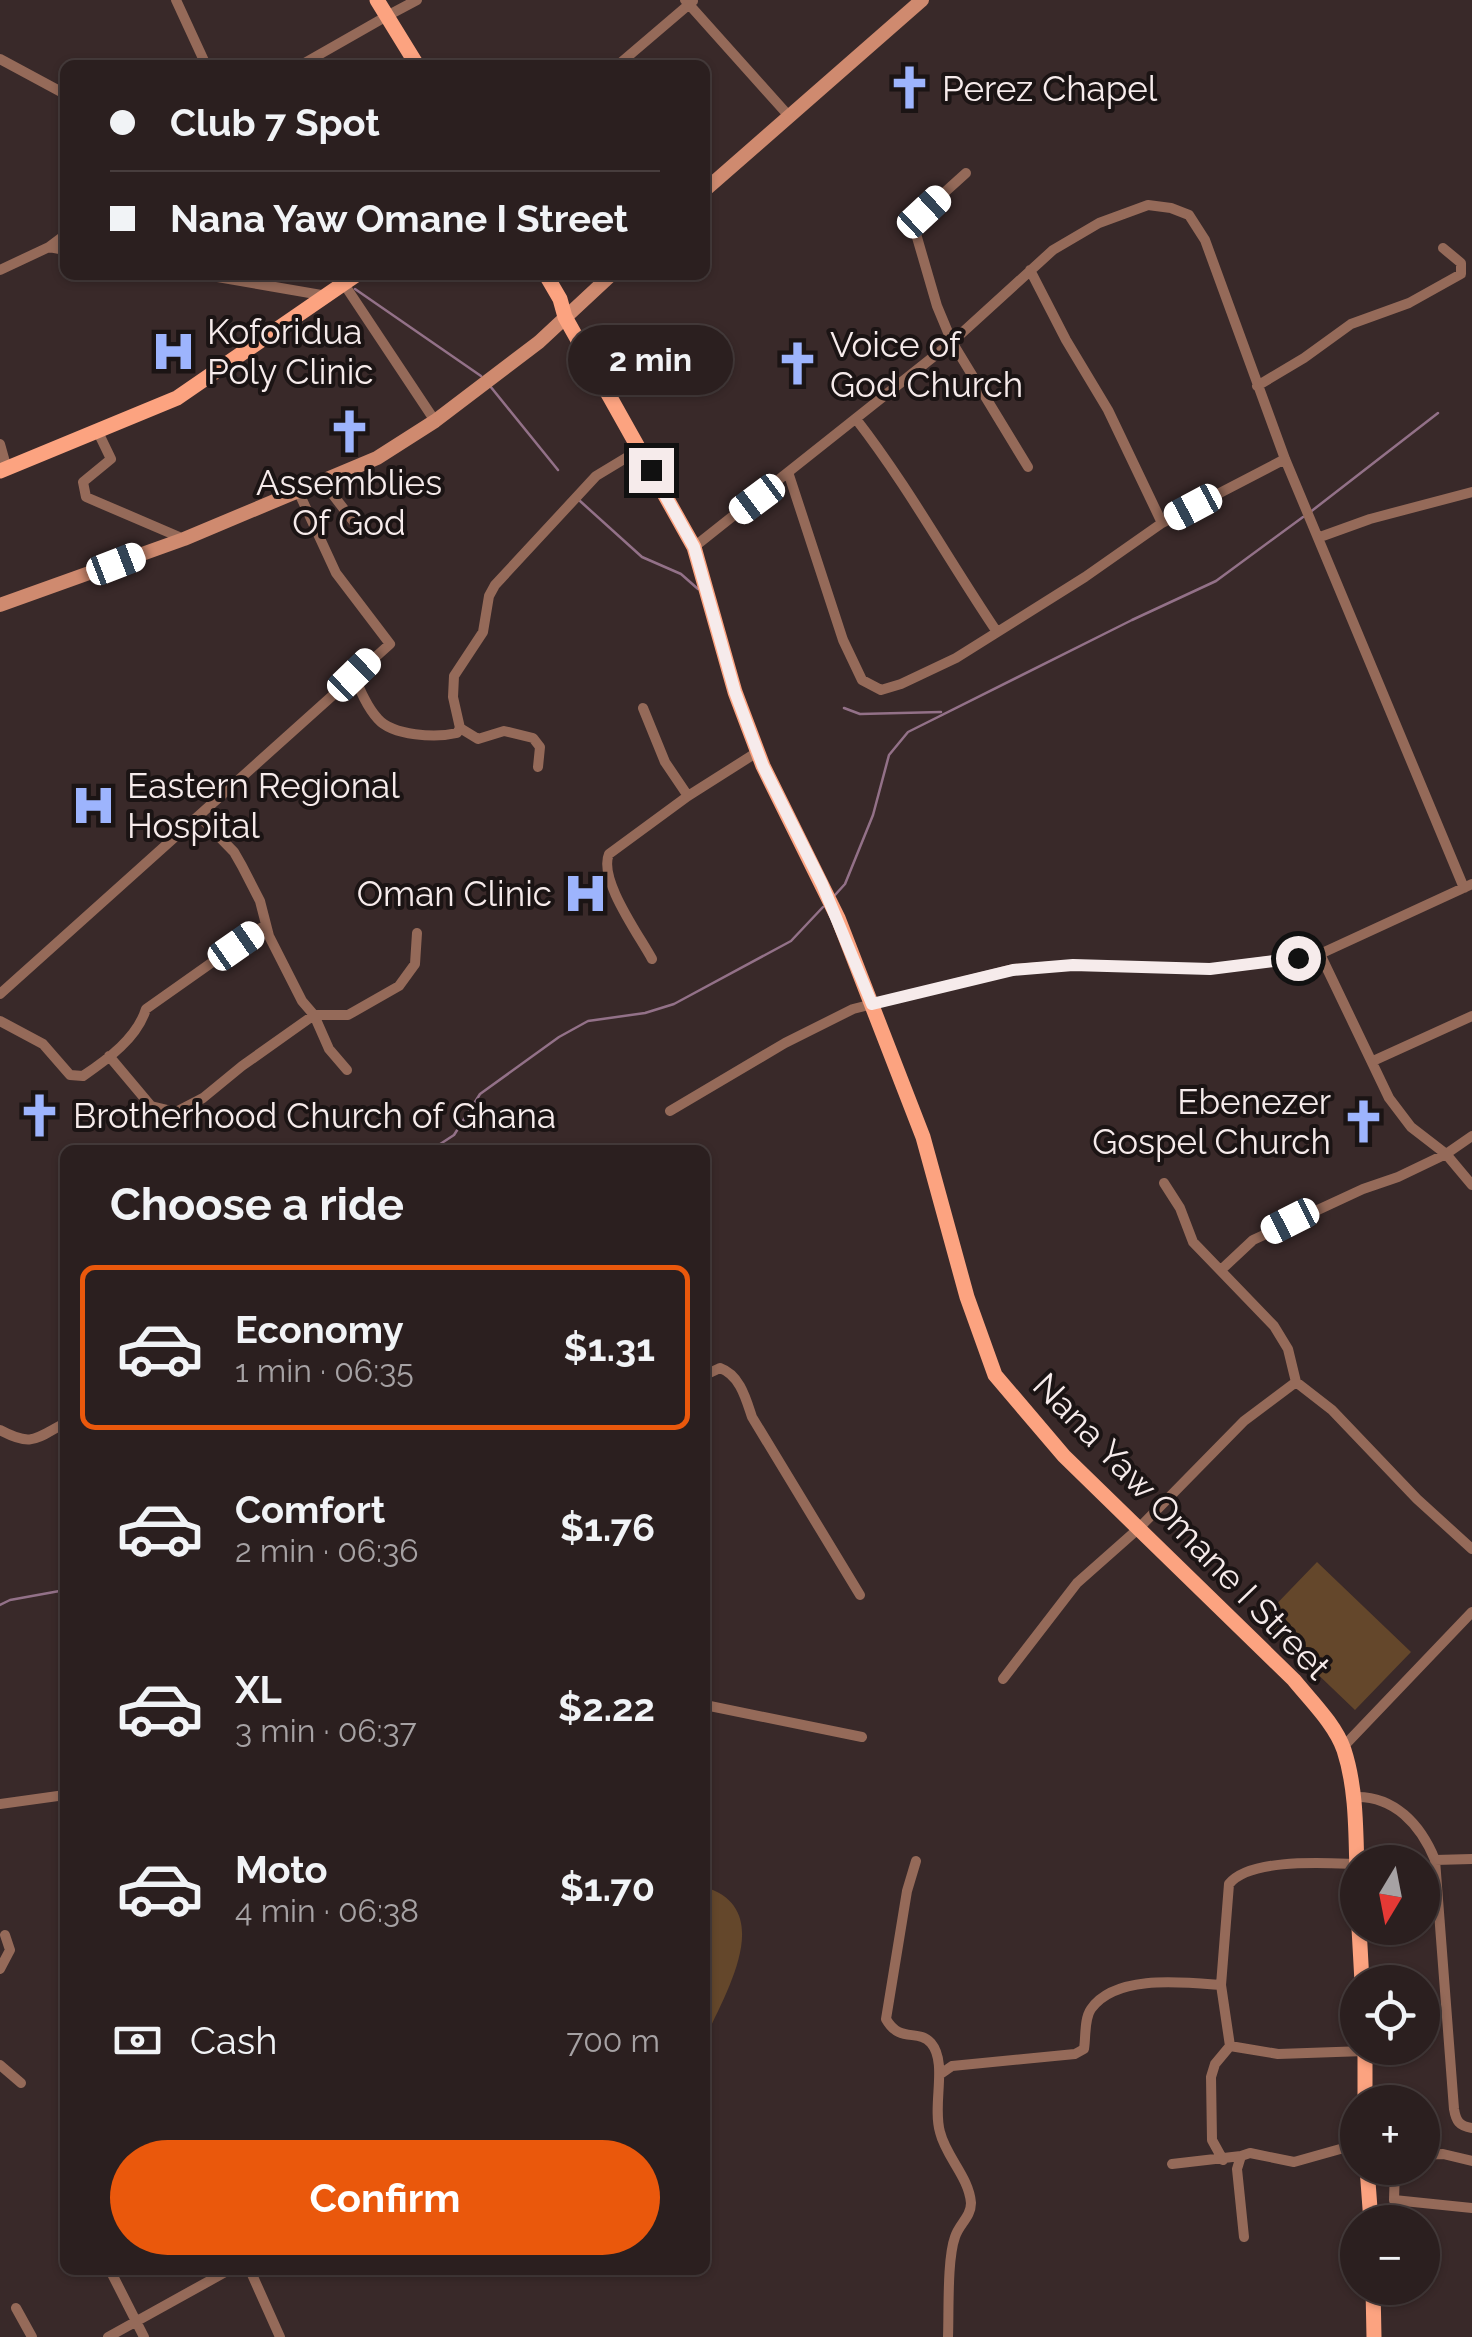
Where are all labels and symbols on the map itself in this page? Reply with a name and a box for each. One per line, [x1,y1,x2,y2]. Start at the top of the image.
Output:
church icon: Perez Chapel [885,64,933,112]
place label: Perez Chapel [942,68,1158,109]
car [892,181,956,243]
place label: Koforidua Poly Clinic [207,311,374,392]
place label: Voice of God Church [830,324,1023,405]
callout: 2 min [568,325,734,395]
hospital icon: Koforidua Poly Clinic [150,327,198,375]
church icon: Voice of God Church [773,340,821,388]
church icon: Assemblies Of God [325,408,373,456]
route end [629,448,674,493]
place label: Assemblies Of God [256,462,442,543]
car [724,469,790,529]
car [1159,480,1227,534]
car [83,539,149,589]
car [322,643,386,707]
place label: Eastern Regional Hospital [127,765,400,846]
hospital icon: Eastern Regional Hospital [70,781,118,829]
hospital icon: Oman Clinic [561,869,609,917]
place label: Oman Clinic [357,873,552,914]
car [203,917,269,975]
route start [1276,936,1321,981]
place label: Ebenezer Gospel Church [1092,1081,1331,1162]
church icon: Brotherhood Church of Ghana [16,1091,64,1139]
place label: Brotherhood Church of Ghana [73,1095,556,1136]
church icon: Ebenezer Gospel Church [1340,1097,1388,1145]
car [1256,1194,1324,1248]
street label: Nana Yaw Omane I Street [1025,1364,1339,1688]
north arrow [1340,1845,1440,1945]

